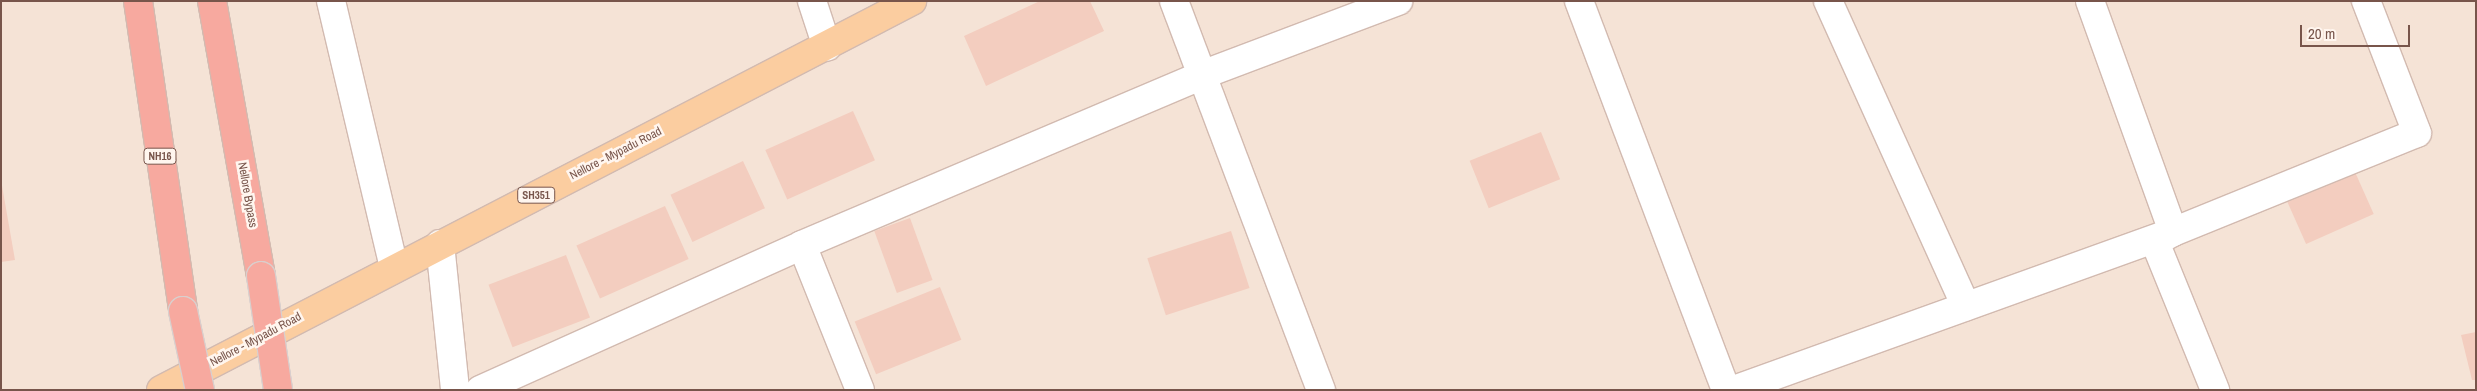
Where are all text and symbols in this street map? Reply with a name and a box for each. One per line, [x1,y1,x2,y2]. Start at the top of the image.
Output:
scale bar [2302,15,2412,47]
text: 20 m [2308,23,2335,44]
street label: Nellore - Mypadu Road [568,125,664,183]
road number: NH16 [142,148,178,164]
street label: Nellore Bypass [234,161,260,229]
road number: SH351 [516,186,556,204]
street label: Nellore - Mypadu Road [208,310,304,370]

